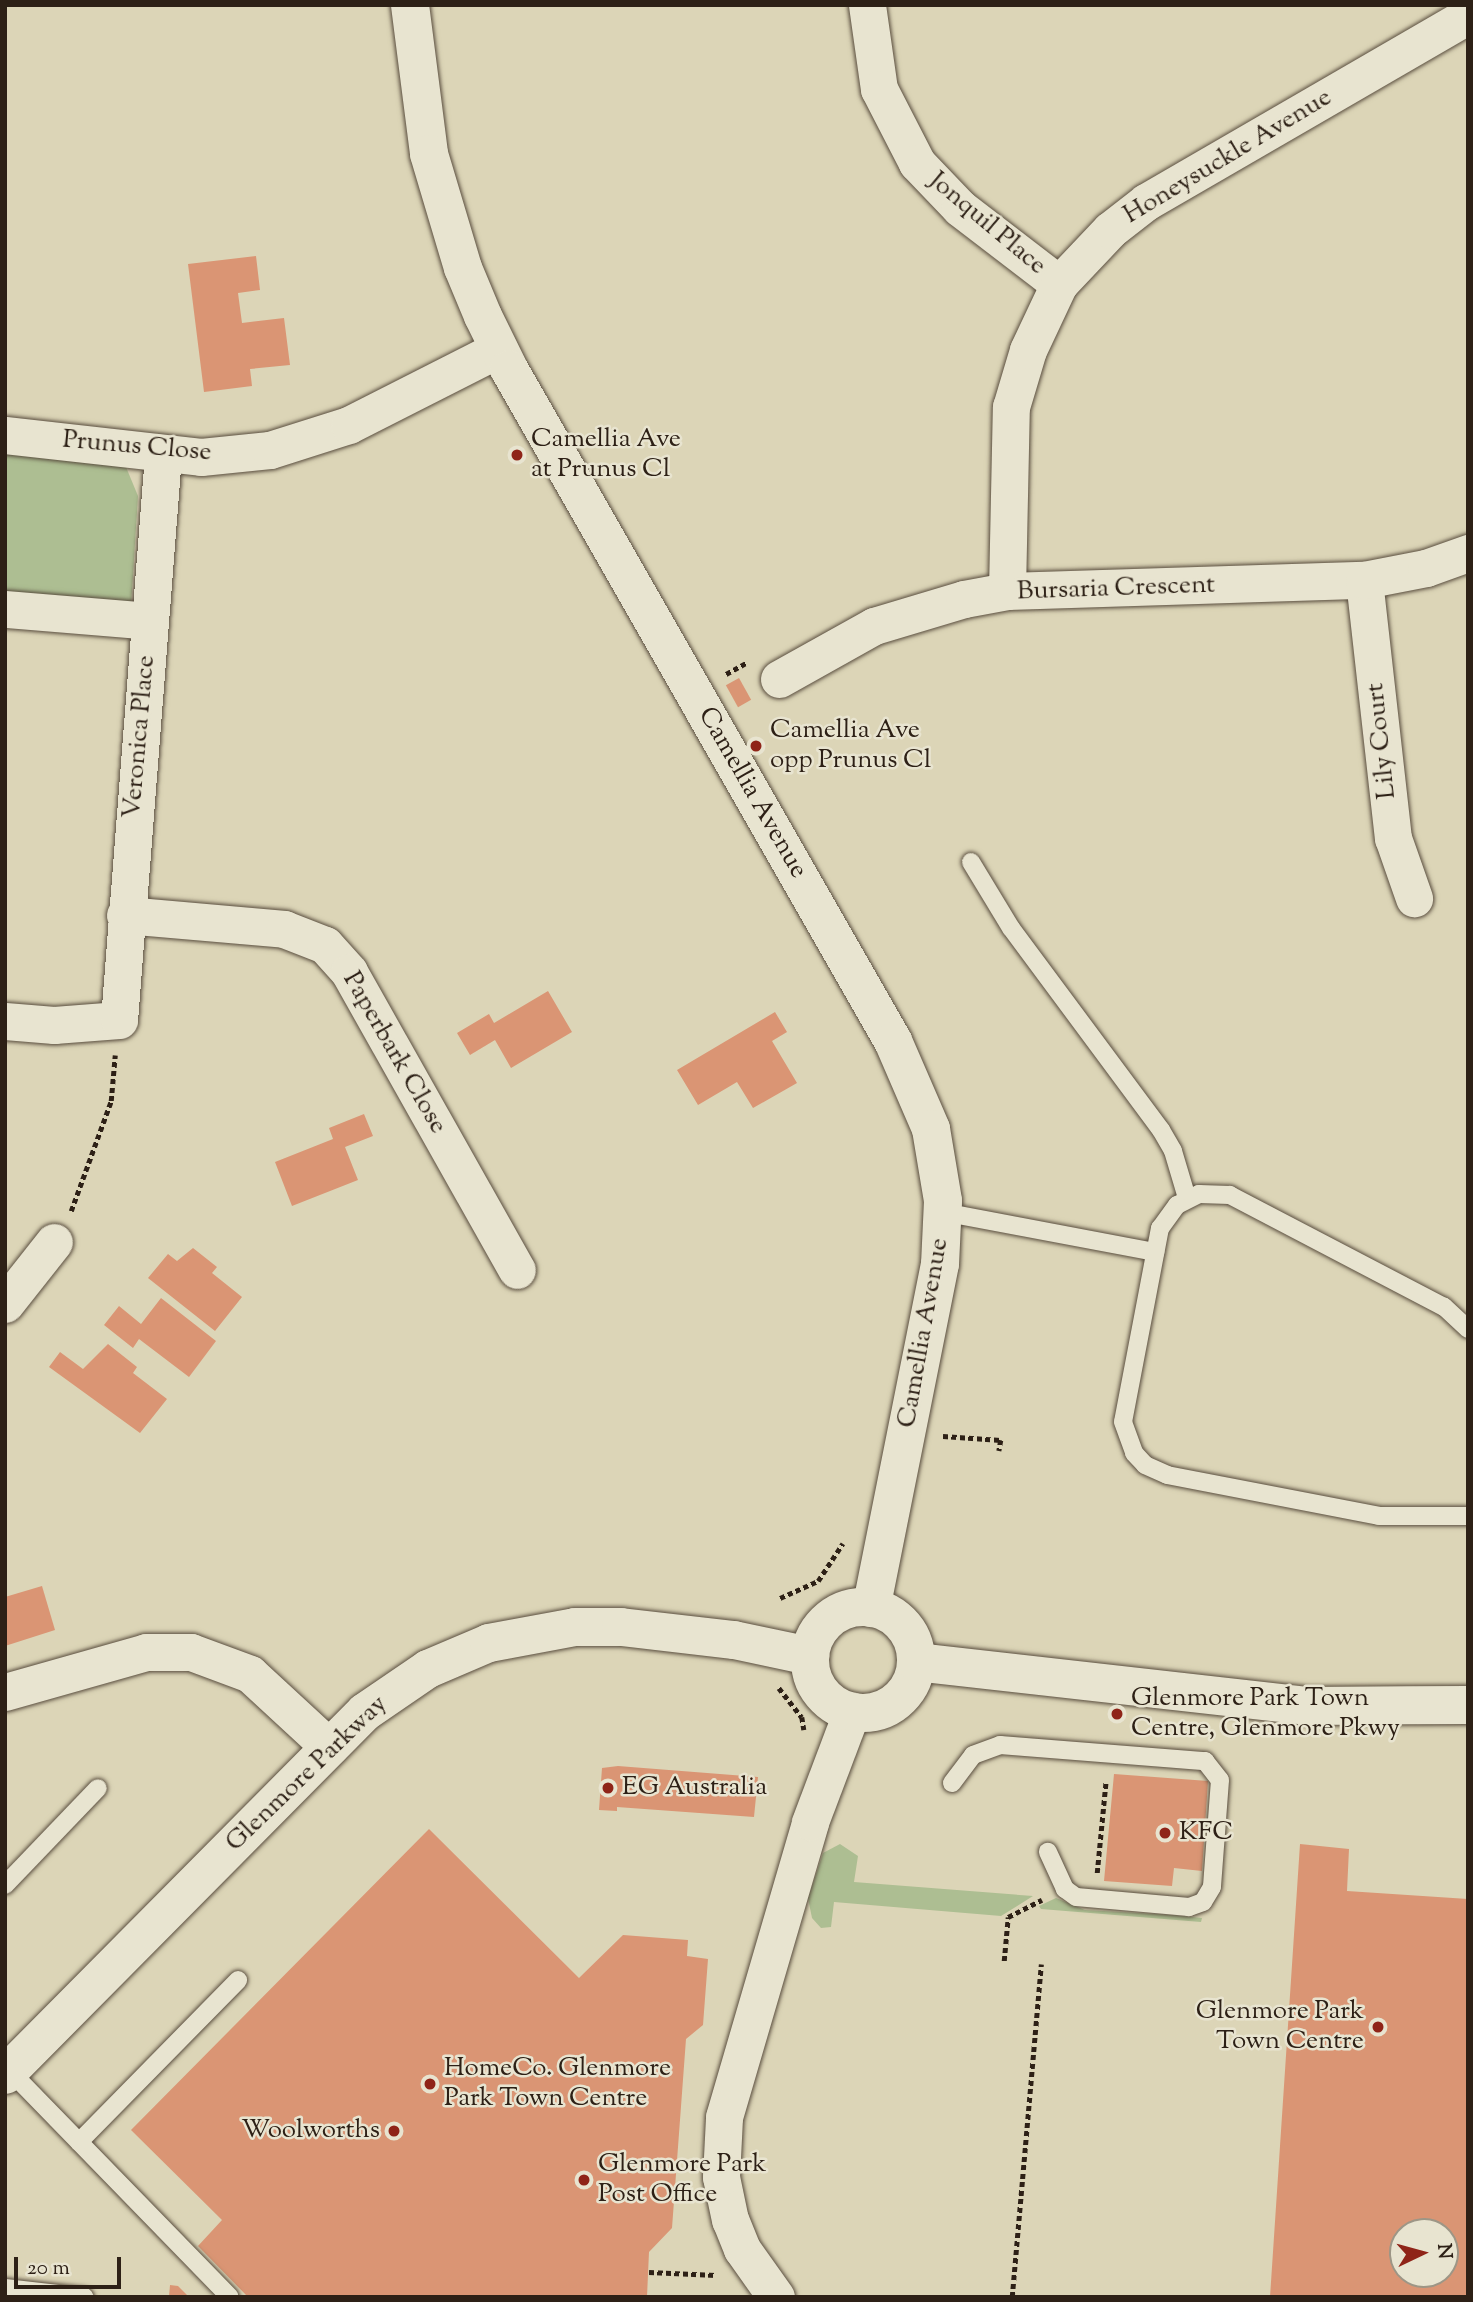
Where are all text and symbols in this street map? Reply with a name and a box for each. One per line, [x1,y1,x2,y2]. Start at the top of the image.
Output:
street label: Honeysuckle Avenue [1118,83,1338,231]
street label: Jonquil Place [922,166,1052,282]
place label: Camellia Ave at Prunus Cl [531,424,681,486]
street label: Prunus Close [61,425,213,469]
marker: Camellia Ave at Prunus Cl [509,447,525,463]
street label: Bursaria Crescent [1016,570,1216,608]
street label: Veronica Place [117,654,163,820]
street label: Lily Court [1360,681,1404,801]
street label: Camellia Avenue [690,702,814,884]
place label: Camellia Ave opp Prunus Cl [770,715,931,776]
marker: Camellia Ave opp Prunus Cl [748,738,764,754]
street label: Paperbark Close [335,966,453,1140]
street label: Camellia Avenue [892,1236,956,1430]
place label: Glenmore Park Town Centre, Glenmore Pkwy [1131,1683,1400,1744]
street label: Glenmore Parkway [220,1689,394,1859]
marker: Glenmore Park Town Centre, Glenmore Pkwy [1109,1706,1125,1722]
place label: EG Australia [622,1772,767,1804]
marker: EG Australia [600,1780,616,1796]
place label: KFC [1179,1817,1233,1849]
marker: KFC [1157,1825,1173,1841]
place label: Glenmore Park Town Centre [1196,1996,1364,2058]
marker: Glenmore Park Town Centre [1370,2019,1386,2035]
place label: HomeCo. Glenmore Park Town Centre [444,2053,671,2114]
marker: HomeCo. Glenmore Park Town Centre [422,2076,438,2092]
place label: Woolworths [241,2115,380,2147]
marker: Woolworths [386,2123,402,2139]
place label: Glenmore Park Post Office [598,2149,766,2210]
marker: Glenmore Park Post Office [576,2172,592,2188]
north arrow [1389,2218,1459,2288]
scale bar [18,2242,124,2286]
text: N [1429,2243,1458,2260]
text: 20 m [27,2254,70,2284]

